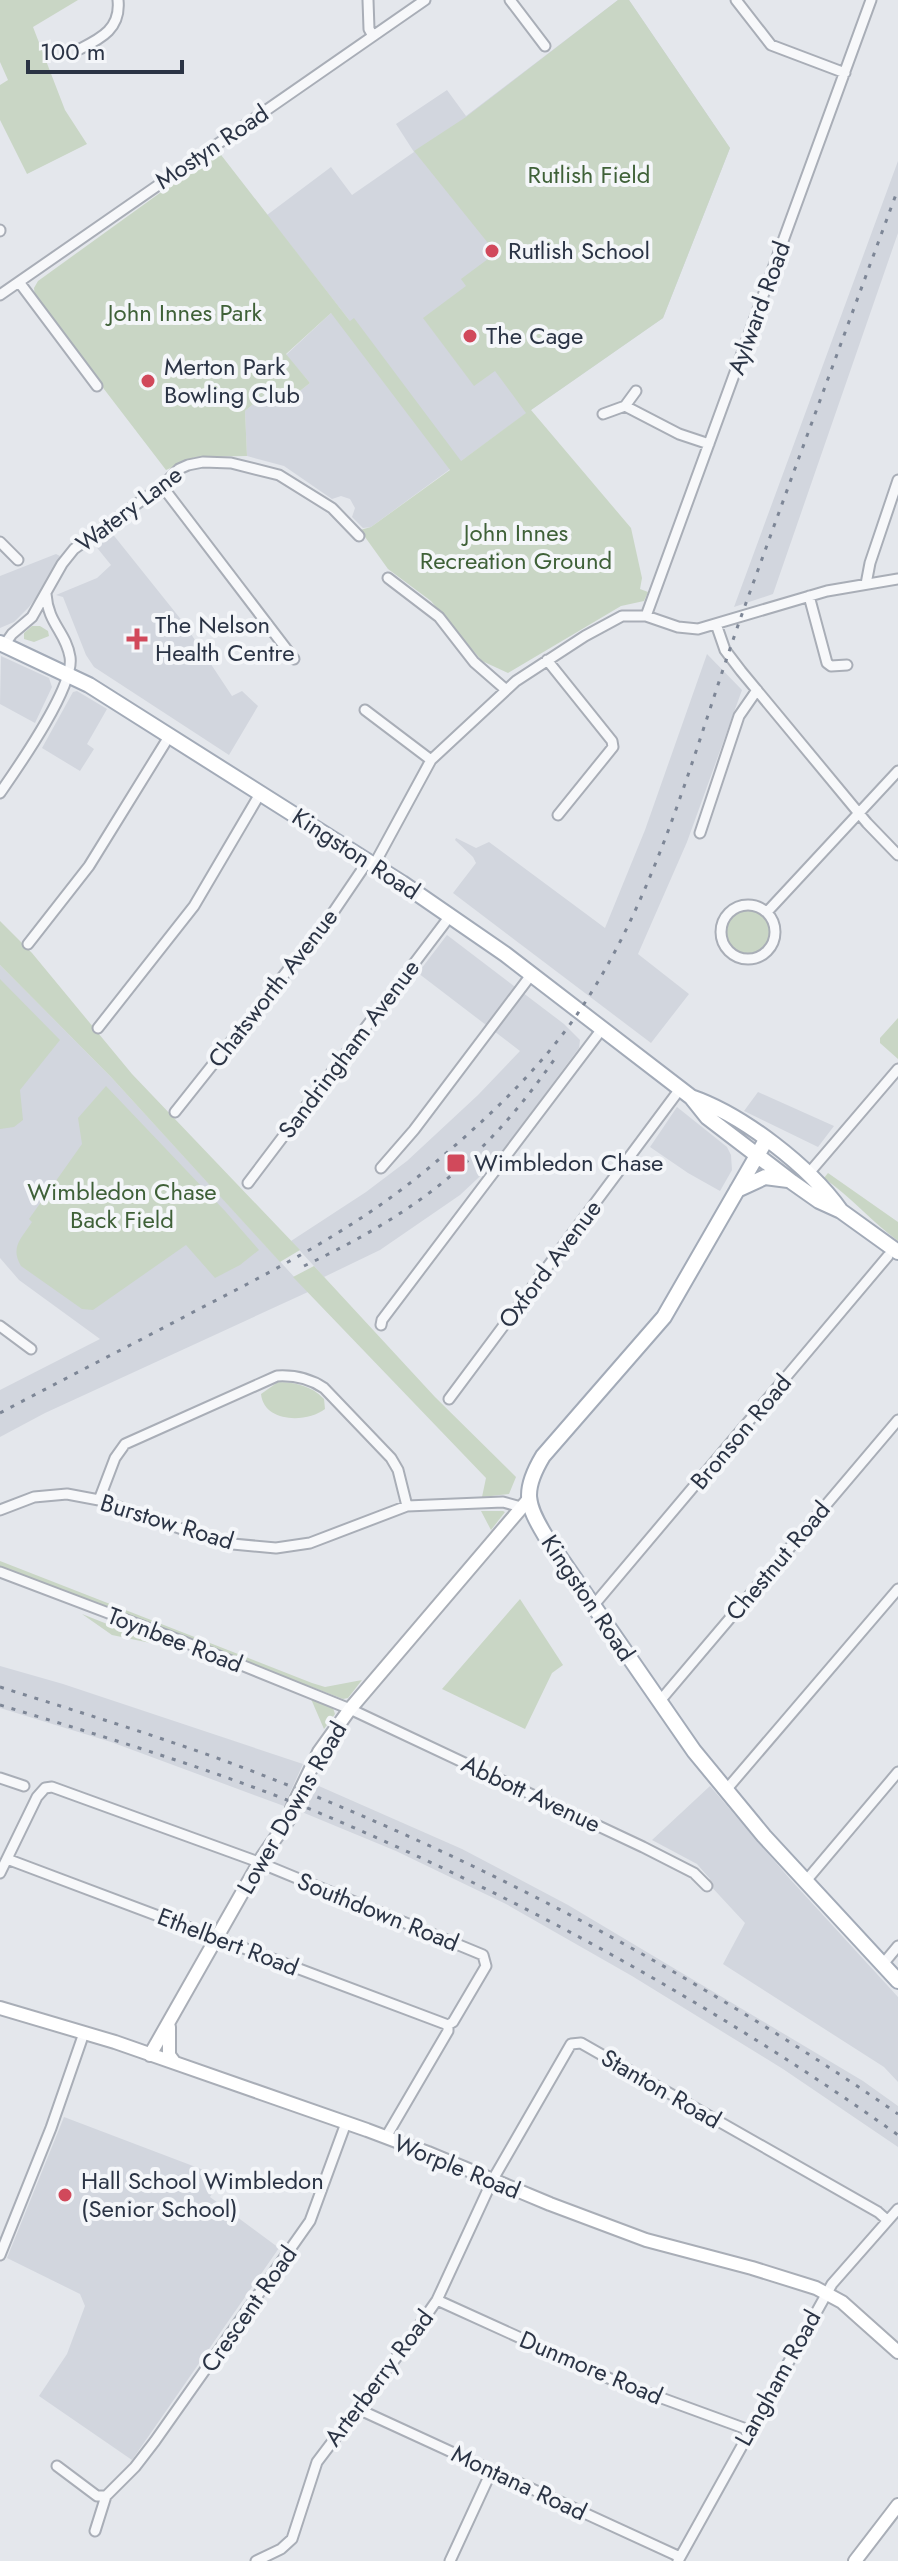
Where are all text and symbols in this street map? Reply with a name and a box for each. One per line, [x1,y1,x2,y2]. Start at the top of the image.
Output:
scale bar [28,24,182,74]
text: 100 m [40,34,106,69]
street label: Mostyn Road [148,96,275,197]
park label: Rutlish Field [528,157,650,192]
place label: Rutlish School [508,233,650,268]
street label: Aylward Road [718,236,799,379]
marker: Rutlish School [483,242,501,260]
park label: John Innes Park [105,295,263,330]
place label: The Cage [486,318,583,353]
marker: The Cage [461,327,479,345]
place label: Merton Park Bowling Club [164,349,300,412]
marker: Merton Park Bowling Club [139,372,157,390]
street label: Watery Lane [68,457,189,560]
park label: John Innes Recreation Ground [420,515,612,578]
place label: The Nelson Health Centre [155,607,295,670]
marker: The Nelson Health Centre [126,628,148,650]
street label: Kingston Road [285,799,427,908]
street label: Chatsworth Avenue [199,901,346,1075]
street label: Sandringham Avenue [269,952,428,1146]
place label: Wimbledon Chase [474,1145,663,1180]
marker: Wimbledon Chase [445,1152,467,1174]
park label: Wimbledon Chase Back Field [27,1174,217,1237]
street label: Oxford Avenue [490,1192,610,1335]
street label: Bronson Road [682,1366,799,1497]
street label: Burstow Road [96,1485,238,1558]
street label: Chestnut Road [717,1493,838,1628]
street label: Kingston Road [533,1527,644,1668]
street label: Toynbee Road [103,1598,248,1681]
street label: Lower Downs Road [228,1715,355,1900]
street label: Abbott Avenue [456,1746,606,1841]
street label: Southdown Road [292,1863,464,1960]
street label: Ethelbert Road [153,1899,304,1984]
street label: Stanton Road [595,2040,728,2137]
street label: Worple Road [389,2125,526,2208]
place label: Hall School Wimbledon (Senior School) [81,2163,324,2226]
marker: Hall School Wimbledon (Senior School) [56,2186,74,2204]
street label: Crescent Road [192,2238,305,2379]
street label: Arterberry Road [316,2302,442,2453]
street label: Langham Road [726,2303,829,2452]
street label: Dunmore Road [514,2322,668,2413]
street label: Montana Road [446,2436,593,2529]

